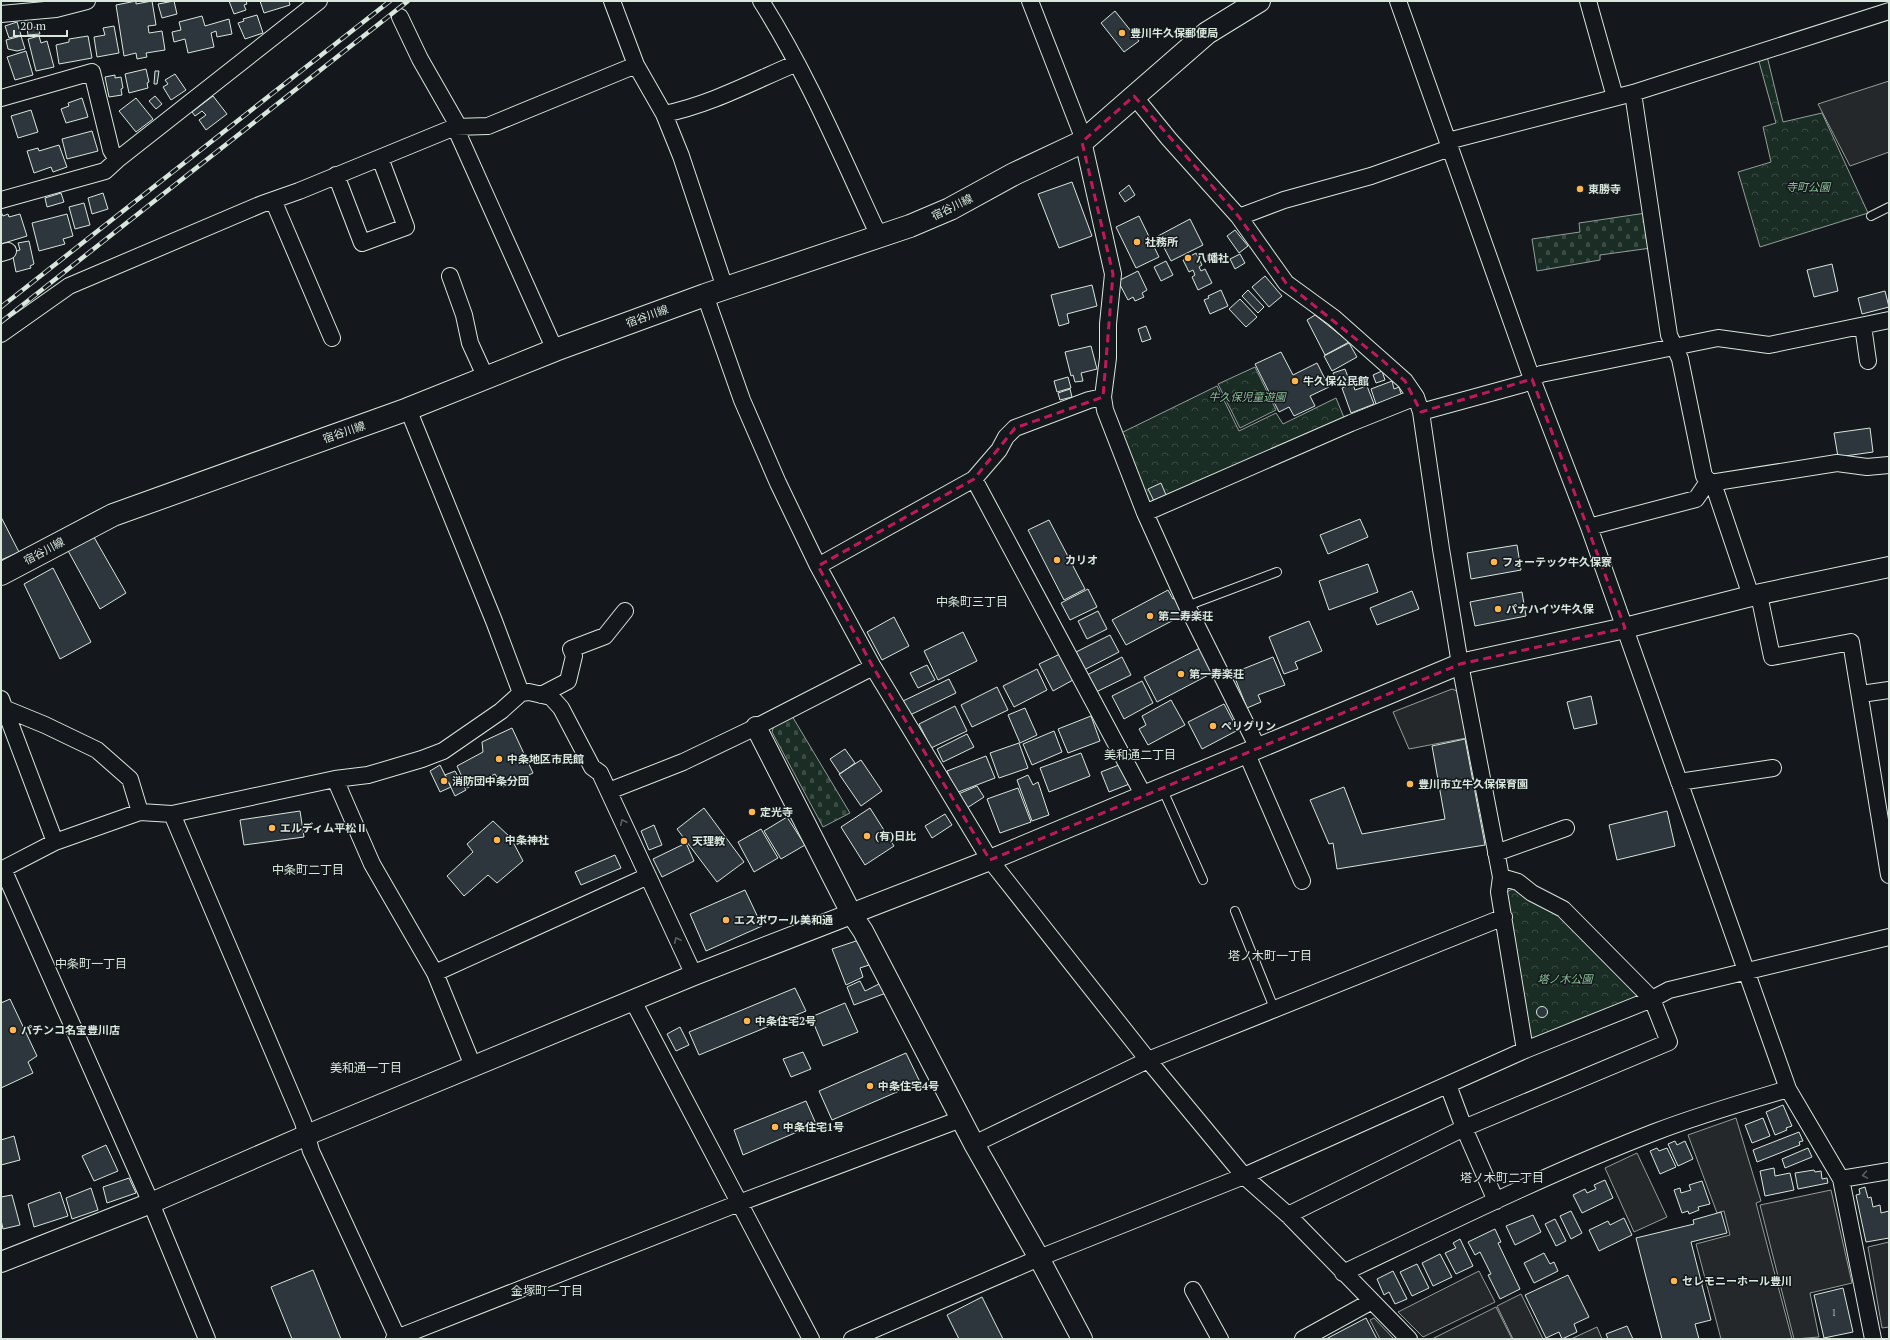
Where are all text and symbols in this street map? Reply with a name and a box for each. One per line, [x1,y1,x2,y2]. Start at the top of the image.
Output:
scale bar [14,12,67,38]
text: 20 m [20,18,47,33]
place label: 豊川牛久保郵便局 [1130,26,1218,40]
marker: 豊川牛久保郵便局 [1117,28,1127,38]
park label: 寺町公園 [1786,180,1832,194]
place label: 東勝寺 [1588,182,1621,196]
marker: 東勝寺 [1575,184,1585,194]
street label: 宿谷川線 [929,191,975,223]
place label: 社務所 [1145,235,1178,249]
marker: 社務所 [1132,237,1142,247]
place label: 八幡社 [1196,251,1229,265]
marker: 八幡社 [1183,253,1193,263]
street label: 宿谷川線 [624,302,670,330]
place label: 牛久保公民館 [1303,374,1369,388]
marker: 牛久保公民館 [1290,376,1300,386]
park label: 牛久保児童遊園 [1209,390,1287,404]
street label: 宿谷川線 [321,418,367,446]
street label: 宿谷川線 [21,534,67,568]
place label: カリオ [1065,553,1098,567]
marker: カリオ [1052,555,1062,565]
place label: フォーテック牛久保寮 [1502,555,1612,569]
marker: フォーテック牛久保寮 [1489,557,1499,567]
district label: 中条町三丁目 [936,594,1008,609]
place label: パナハイツ牛久保 [1506,602,1595,616]
marker: パナハイツ牛久保 [1493,604,1503,614]
place label: 第二寿楽荘 [1158,609,1213,623]
marker: 第二寿楽荘 [1145,611,1155,621]
place label: 第一寿楽荘 [1189,667,1244,681]
marker: 第一寿楽荘 [1176,669,1186,679]
place label: ペリグリン [1221,719,1276,733]
marker: ペリグリン [1208,721,1218,731]
district label: 美和通二丁目 [1104,747,1176,762]
place label: 中条地区市民館 [507,752,584,766]
marker: 中条地区市民館 [494,754,504,764]
place label: 消防団中条分団 [452,774,529,788]
marker: 消防団中条分団 [439,776,449,786]
place label: 豊川市立牛久保保育園 [1418,777,1528,791]
marker: 豊川市立牛久保保育園 [1405,779,1415,789]
place label: 定光寺 [760,805,793,819]
marker: 定光寺 [747,807,757,817]
one-way arrow [620,818,628,826]
place label: エルディム平松Ⅱ [280,821,367,835]
marker: エルディム平松Ⅱ [267,823,277,833]
place label: (有)日比 [875,829,916,843]
marker: (有)日比 [862,831,872,841]
place label: 中条神社 [505,833,549,847]
place label: 天理教 [692,834,725,848]
marker: 中条神社 [492,835,502,845]
marker: 天理教 [679,836,689,846]
district label: 中条町二丁目 [272,862,344,877]
place label: エスポワール美和通 [734,913,833,927]
marker: エスポワール美和通 [721,915,731,925]
one-way arrow [674,936,682,944]
district label: 塔ノ木町一丁目 [1228,948,1312,963]
district label: 中条町一丁目 [55,956,127,971]
park label: 塔ノ木公園 [1538,972,1594,986]
place label: 中条住宅2号 [755,1014,816,1028]
marker: 中条住宅2号 [742,1016,752,1026]
place label: パチンコ名宝豊川店 [21,1023,120,1037]
marker: パチンコ名宝豊川店 [8,1025,18,1035]
district label: 美和通一丁目 [330,1060,402,1075]
place label: 中条住宅4号 [878,1079,939,1093]
marker: 中条住宅4号 [865,1081,875,1091]
place label: 中条住宅1号 [783,1120,844,1134]
marker: 中条住宅1号 [770,1122,780,1132]
district label: 塔ノ木町二丁目 [1460,1170,1544,1185]
one-way arrow [1862,1170,1868,1179]
place label: セレモニーホール豊川 [1682,1274,1792,1288]
marker: セレモニーホール豊川 [1669,1276,1679,1286]
district label: 金塚町一丁目 [511,1283,583,1298]
house number: 1 [1832,1307,1836,1319]

